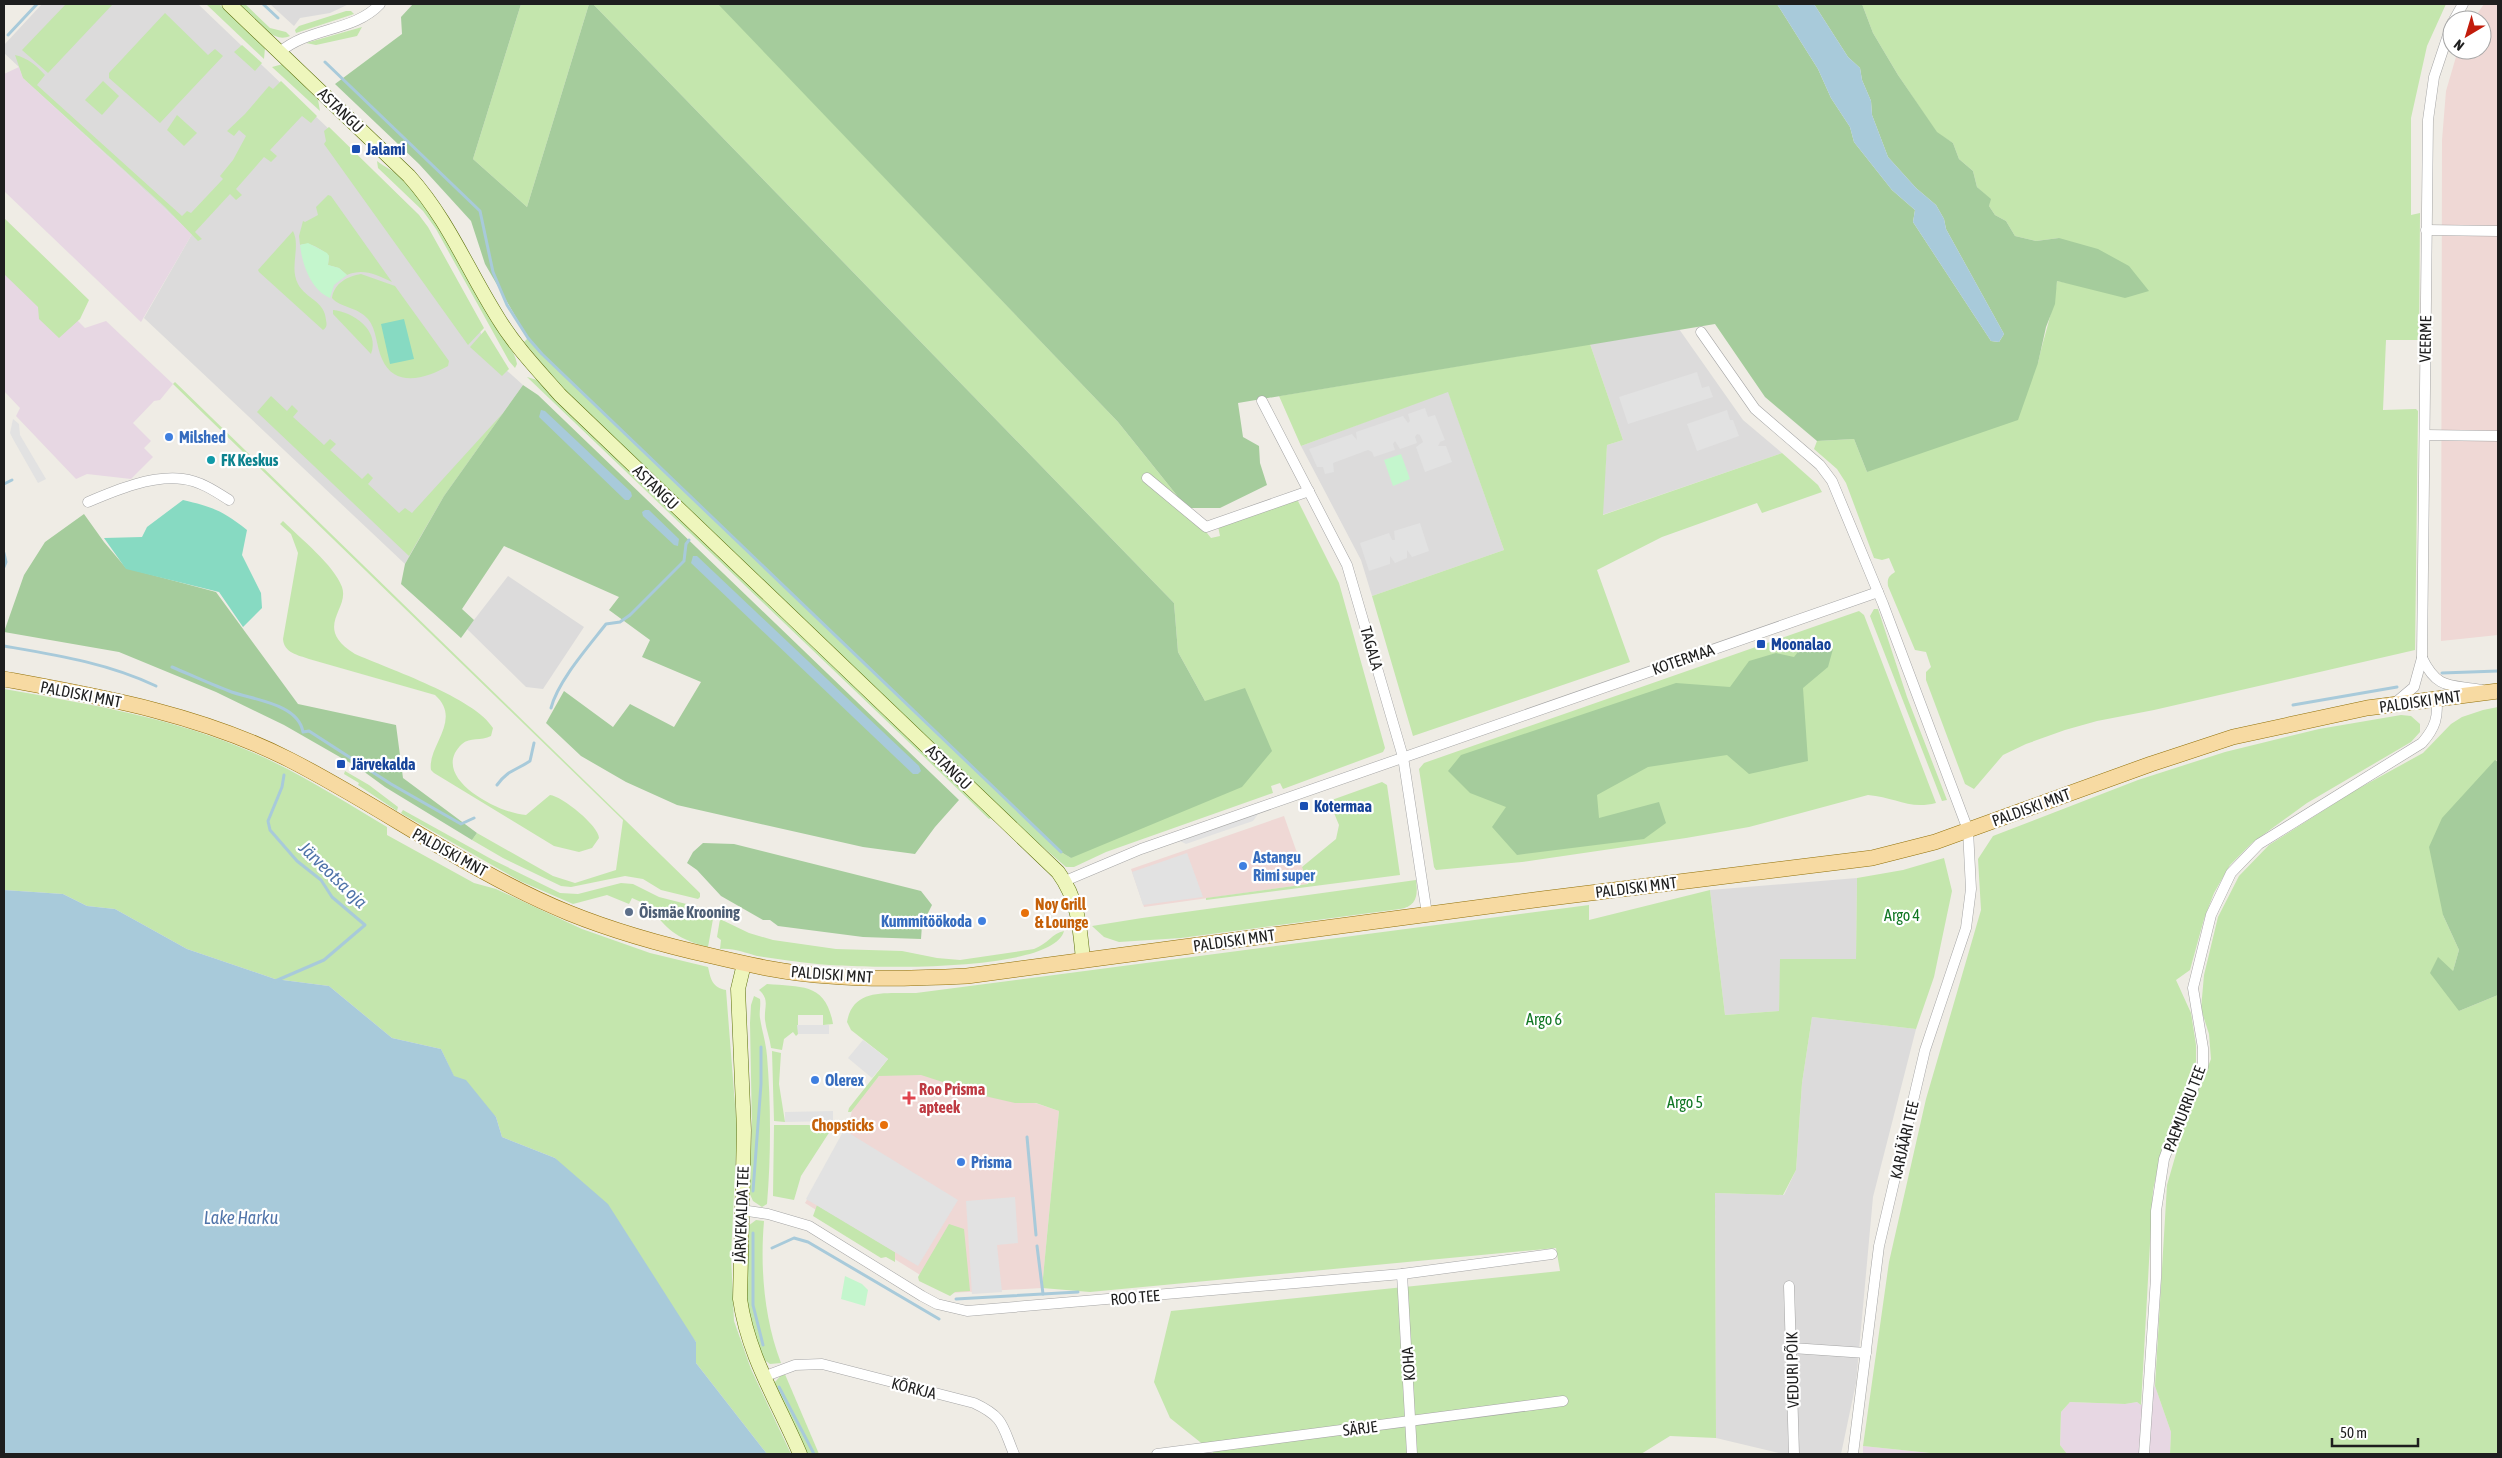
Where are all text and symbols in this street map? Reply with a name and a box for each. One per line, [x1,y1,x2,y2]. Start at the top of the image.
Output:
north arrow [2442,10,2492,60]
text: N [2451,36,2467,54]
street label: ASTANGU [315,84,367,136]
place label: Jalami [365,140,406,158]
marker: Jalami [350,143,362,155]
street label: VEERME [2416,315,2434,363]
place label: Milshed [179,428,226,446]
marker: Milshed [163,431,175,443]
place label: FK Keskus [221,451,279,469]
marker: FK Keskus [205,454,217,466]
street label: ASTANGU [630,461,682,513]
street label: TAGALA [1357,624,1387,672]
place label: Moonalao [1771,635,1832,653]
marker: Moonalao [1755,638,1767,650]
street label: KOTERMAA [1650,640,1717,678]
street label: PALDISKI MNT [39,677,123,711]
street label: PALDISKI MNT [2378,686,2462,716]
street label: ASTANGU [923,741,975,793]
place label: Järvekalda [350,755,416,773]
marker: Järvekalda [335,758,347,770]
street label: PALDISKI MNT [1989,784,2073,830]
place label: Kotermaa [1314,797,1372,815]
marker: Kotermaa [1298,800,1310,812]
street label: PALDISKI MNT [410,824,490,880]
water label: Järveotsa oja [294,836,372,913]
place label: Astangu Rimi super [1252,848,1315,884]
marker: Astangu Rimi super [1237,860,1249,872]
street label: PALDISKI MNT [1594,873,1678,901]
place label: Noy Grill & Lounge [1035,895,1089,931]
place label: Õismäe Krooning [639,903,740,921]
marker: Õismäe Krooning [623,906,635,918]
park label: Argo 4 [1884,906,1920,925]
marker: Noy Grill & Lounge [1019,907,1031,919]
place label: Kummitöökoda [881,912,972,930]
marker: Kummitöökoda [976,915,988,927]
street label: PALDISKI MNT [1192,925,1276,955]
street label: PALDISKI MNT [790,962,874,986]
park label: Argo 6 [1526,1010,1562,1029]
street label: PAEMURRU TEE [2159,1063,2209,1154]
place label: Olerex [825,1071,865,1089]
marker: Olerex [809,1074,821,1086]
place label: Roo Prisma apteek [919,1080,985,1116]
marker: Roo Prisma apteek [903,1092,915,1104]
park label: Argo 5 [1667,1093,1703,1112]
street label: KARJÄÄRI TEE [1886,1099,1922,1181]
place label: Chopsticks [811,1116,874,1134]
marker: Chopsticks [878,1119,890,1131]
place label: Prisma [971,1153,1012,1171]
marker: Prisma [955,1156,967,1168]
street label: JÄRVEKALDA TEE [730,1166,752,1264]
water label: Lake Harku [204,1207,278,1228]
street label: ROO TEE [1110,1286,1161,1308]
street label: VEDURI PÕIK [1782,1331,1802,1408]
street label: KOHA [1398,1346,1418,1382]
street label: KÕRKJA [890,1374,938,1402]
scale bar [2332,1416,2418,1448]
street label: SÄRJE [1342,1417,1378,1439]
text: 50 m [2340,1424,2367,1441]

